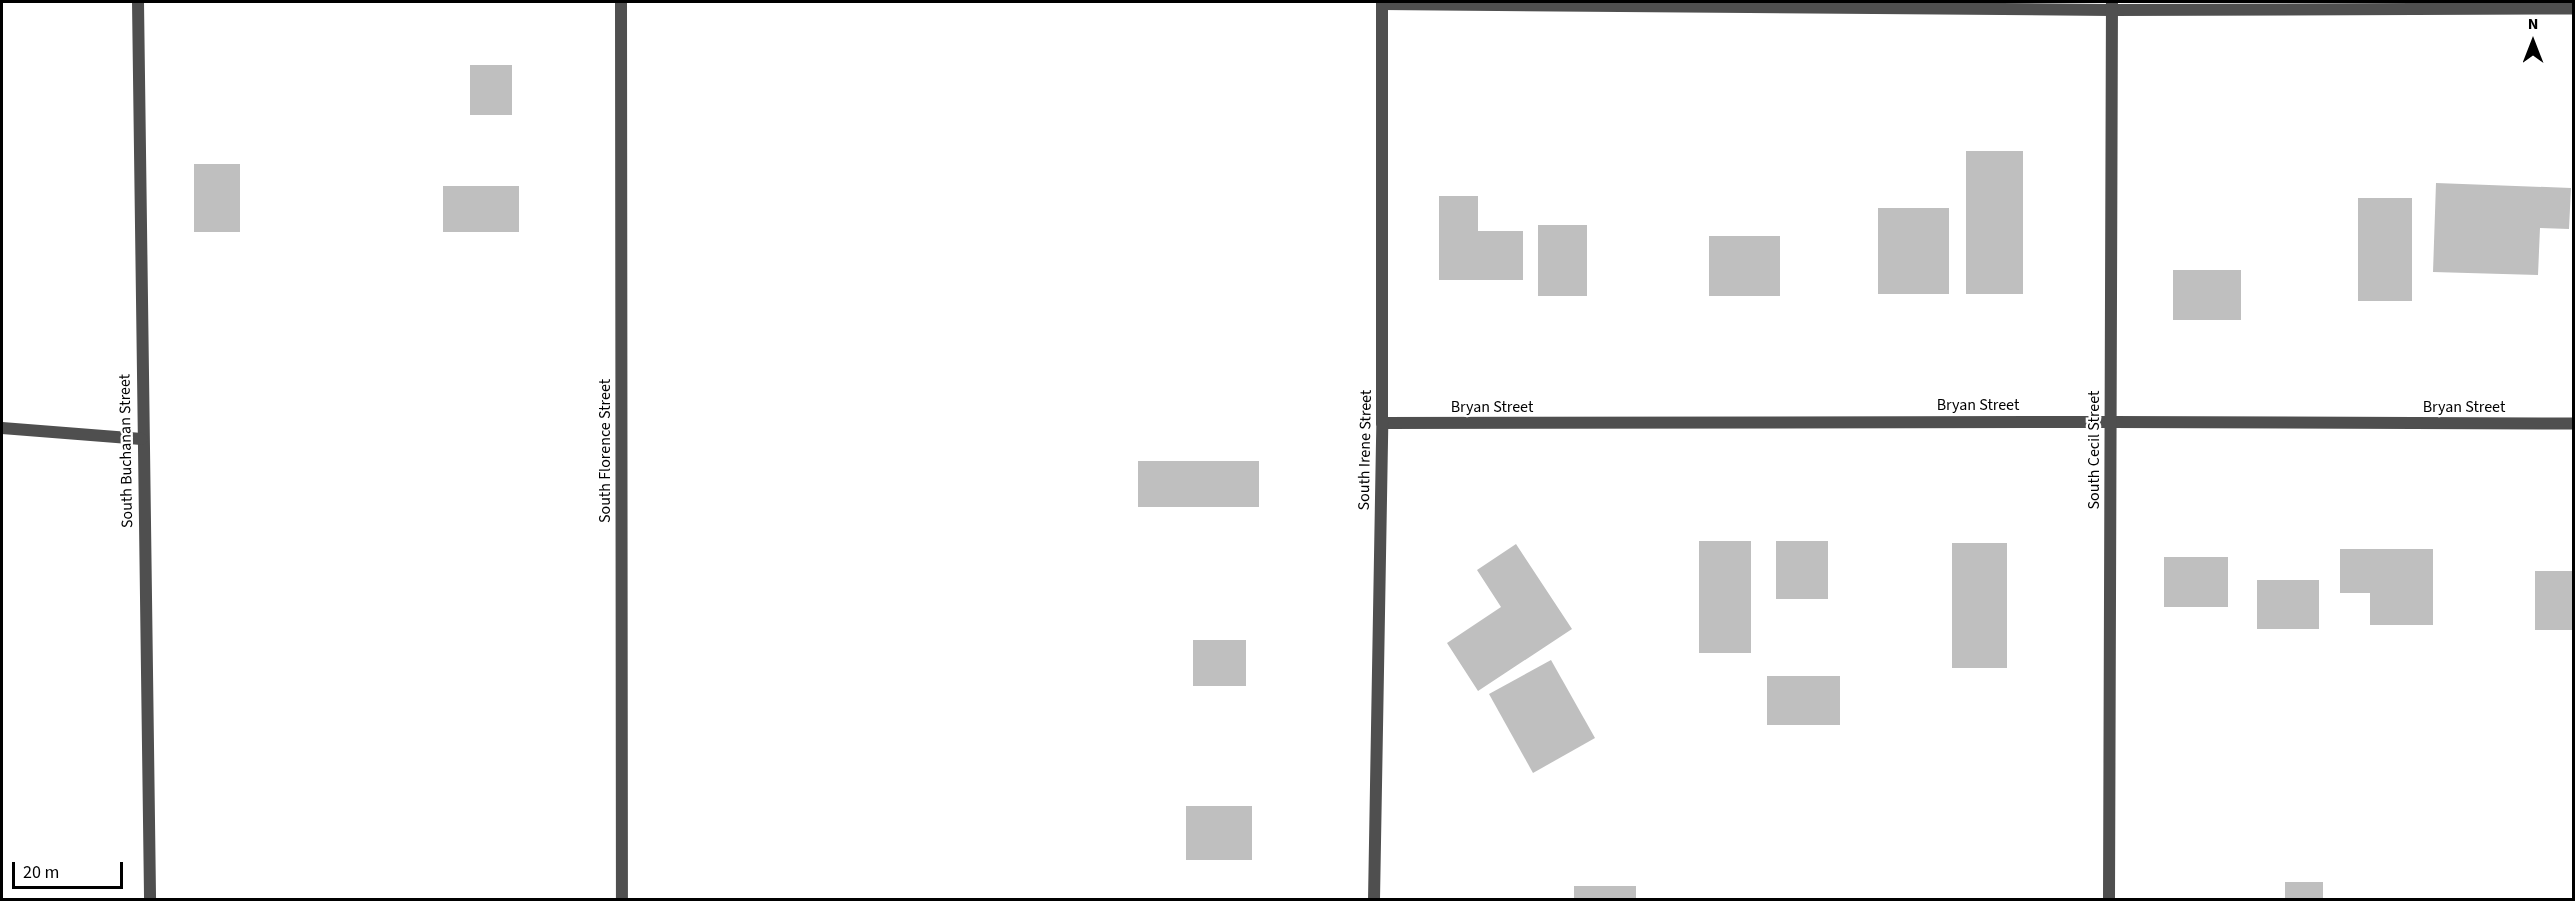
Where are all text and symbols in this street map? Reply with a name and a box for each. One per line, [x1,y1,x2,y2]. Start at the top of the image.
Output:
north arrow [2503,12,2563,72]
text: N [2528,13,2538,35]
street label: South Buchanan Street [115,374,137,528]
street label: South Florence Street [595,379,615,523]
street label: South Irene Street [1354,389,1376,511]
street label: South Cecil Street [2084,391,2104,509]
street label: Bryan Street [1937,395,2019,415]
street label: Bryan Street [1451,397,1533,417]
street label: Bryan Street [2423,397,2505,417]
scale bar [15,850,126,888]
text: 20 m [23,860,59,885]

